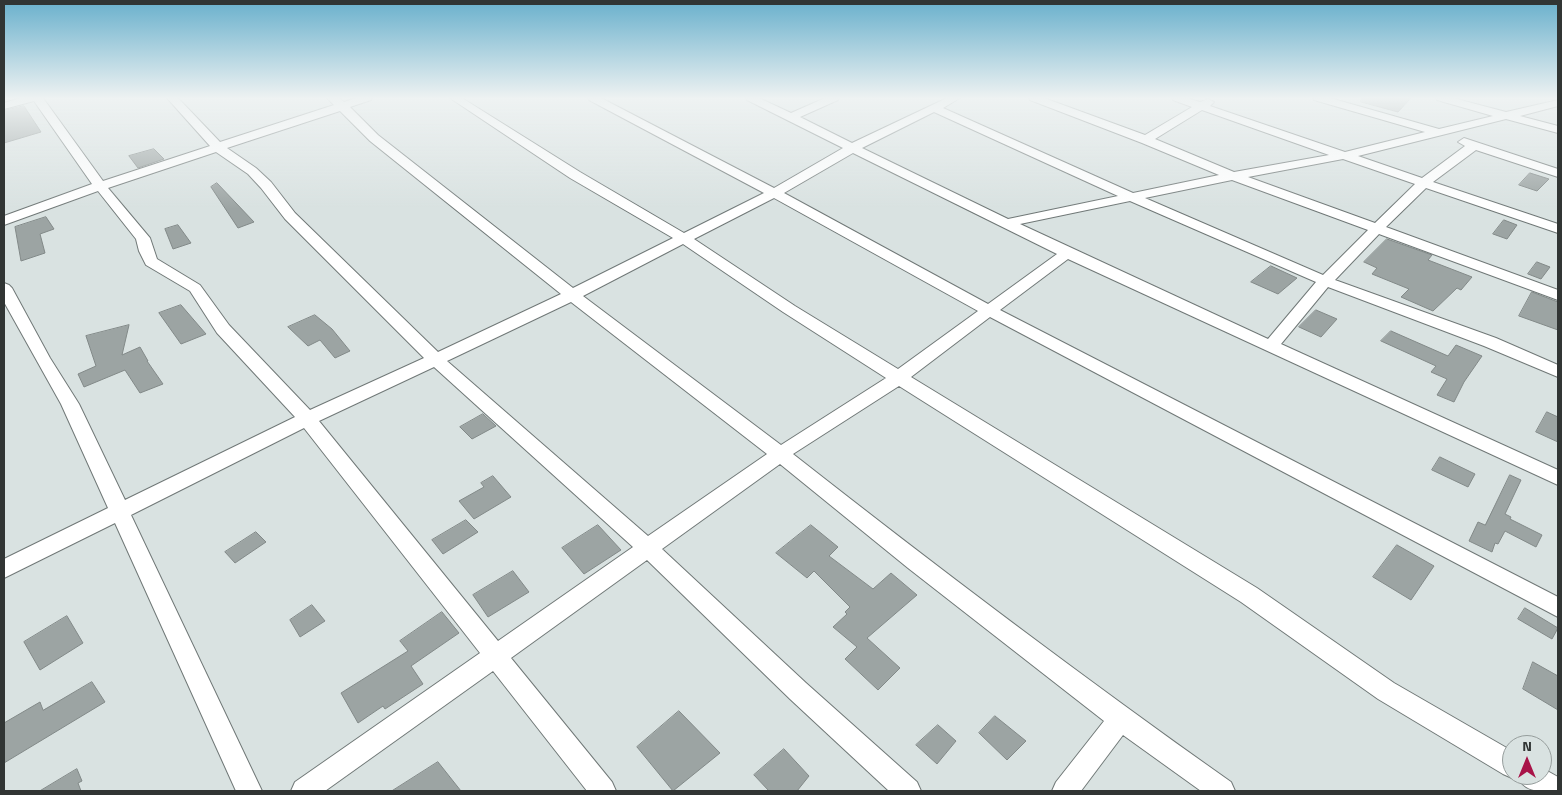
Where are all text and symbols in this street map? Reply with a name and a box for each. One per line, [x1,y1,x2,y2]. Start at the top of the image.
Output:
north arrow [1502,735,1552,785]
text: N [1522,735,1532,756]

